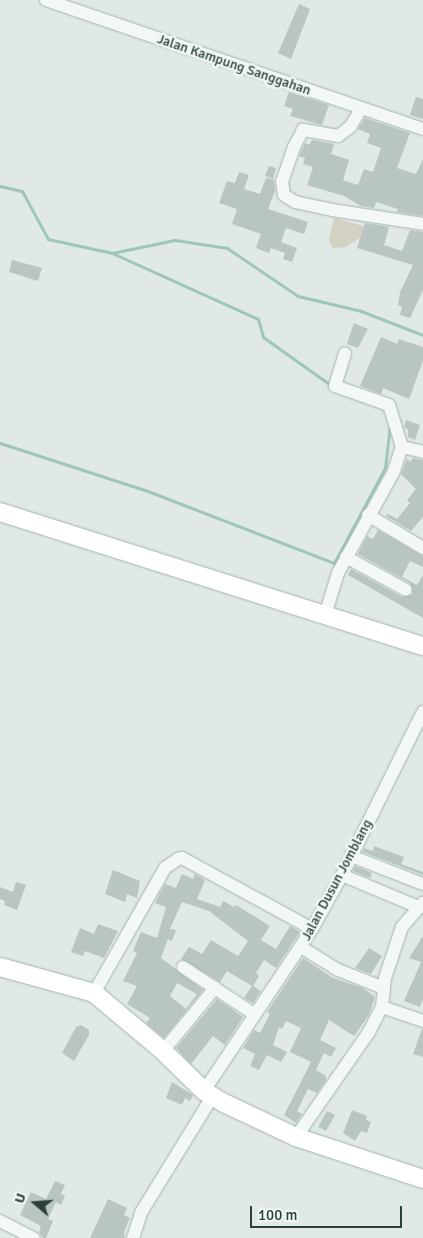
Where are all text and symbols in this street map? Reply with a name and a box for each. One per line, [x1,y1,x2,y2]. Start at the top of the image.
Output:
street label: Jalan Kampung Sanggahan [155,31,313,99]
street label: Jalan Dusun Jomblang [298,817,376,943]
north arrow [10,1178,60,1228]
text: U [11,1191,30,1205]
scale bar [253,1196,406,1228]
text: 100 m [258,1206,298,1224]

